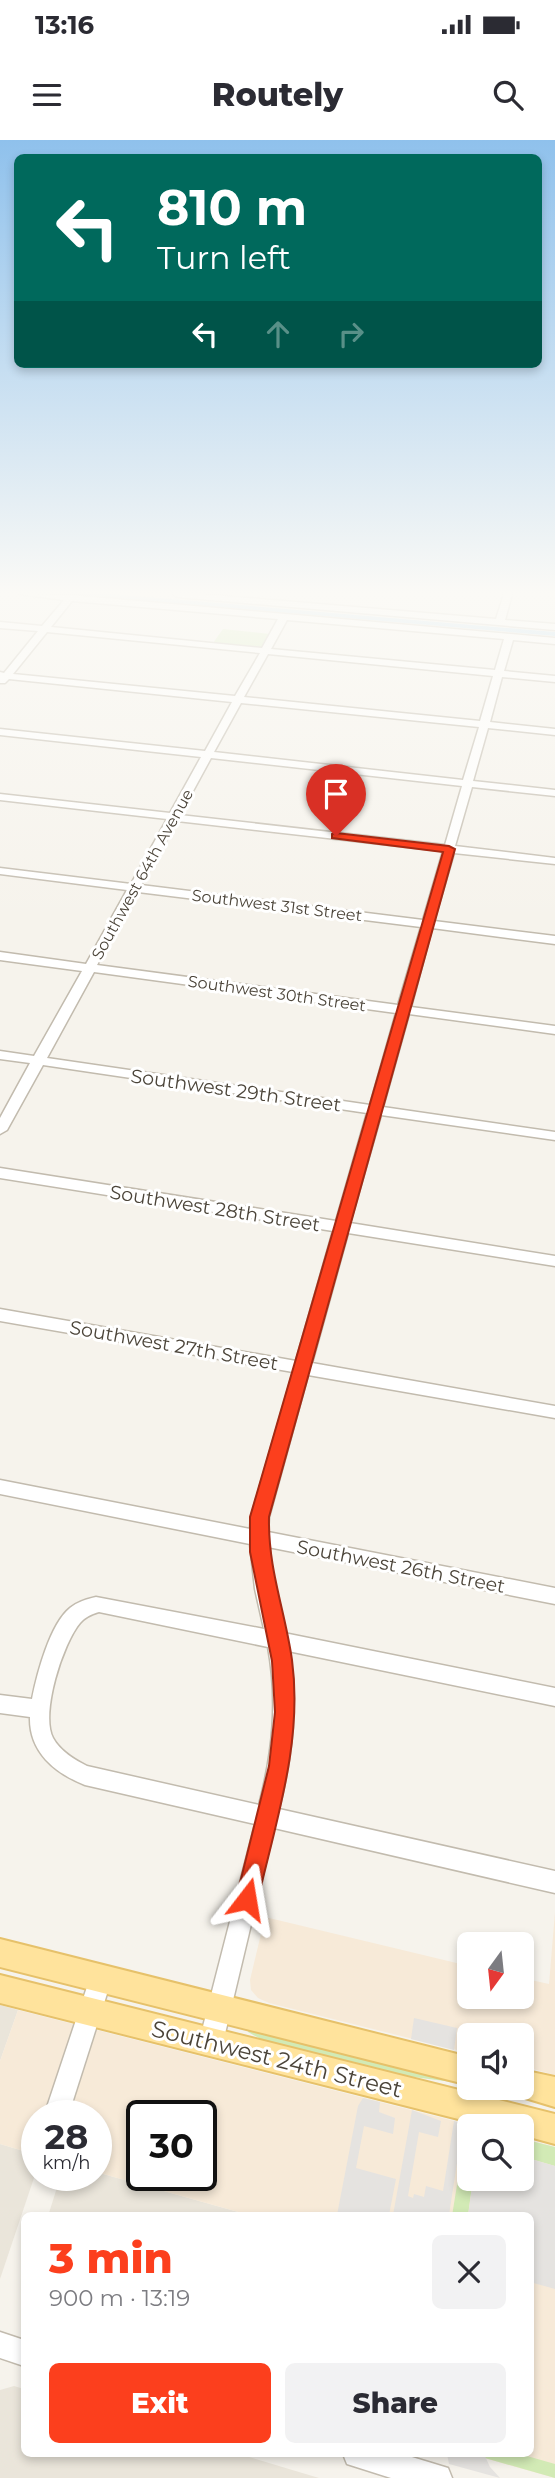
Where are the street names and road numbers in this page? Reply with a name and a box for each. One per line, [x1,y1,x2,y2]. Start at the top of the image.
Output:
street label: Southwest 64th Avenue [88,786,197,963]
street label: Southwest 31st Street [191,886,364,925]
street label: Southwest 30th Street [187,972,368,1015]
street label: Southwest 29th Street [129,1064,343,1117]
street label: Southwest 28th Street [108,1181,322,1237]
street label: Southwest 27th Street [68,1316,280,1375]
street label: Southwest 26th Street [295,1535,507,1598]
street label: Southwest 24th Street [149,2014,405,2104]

